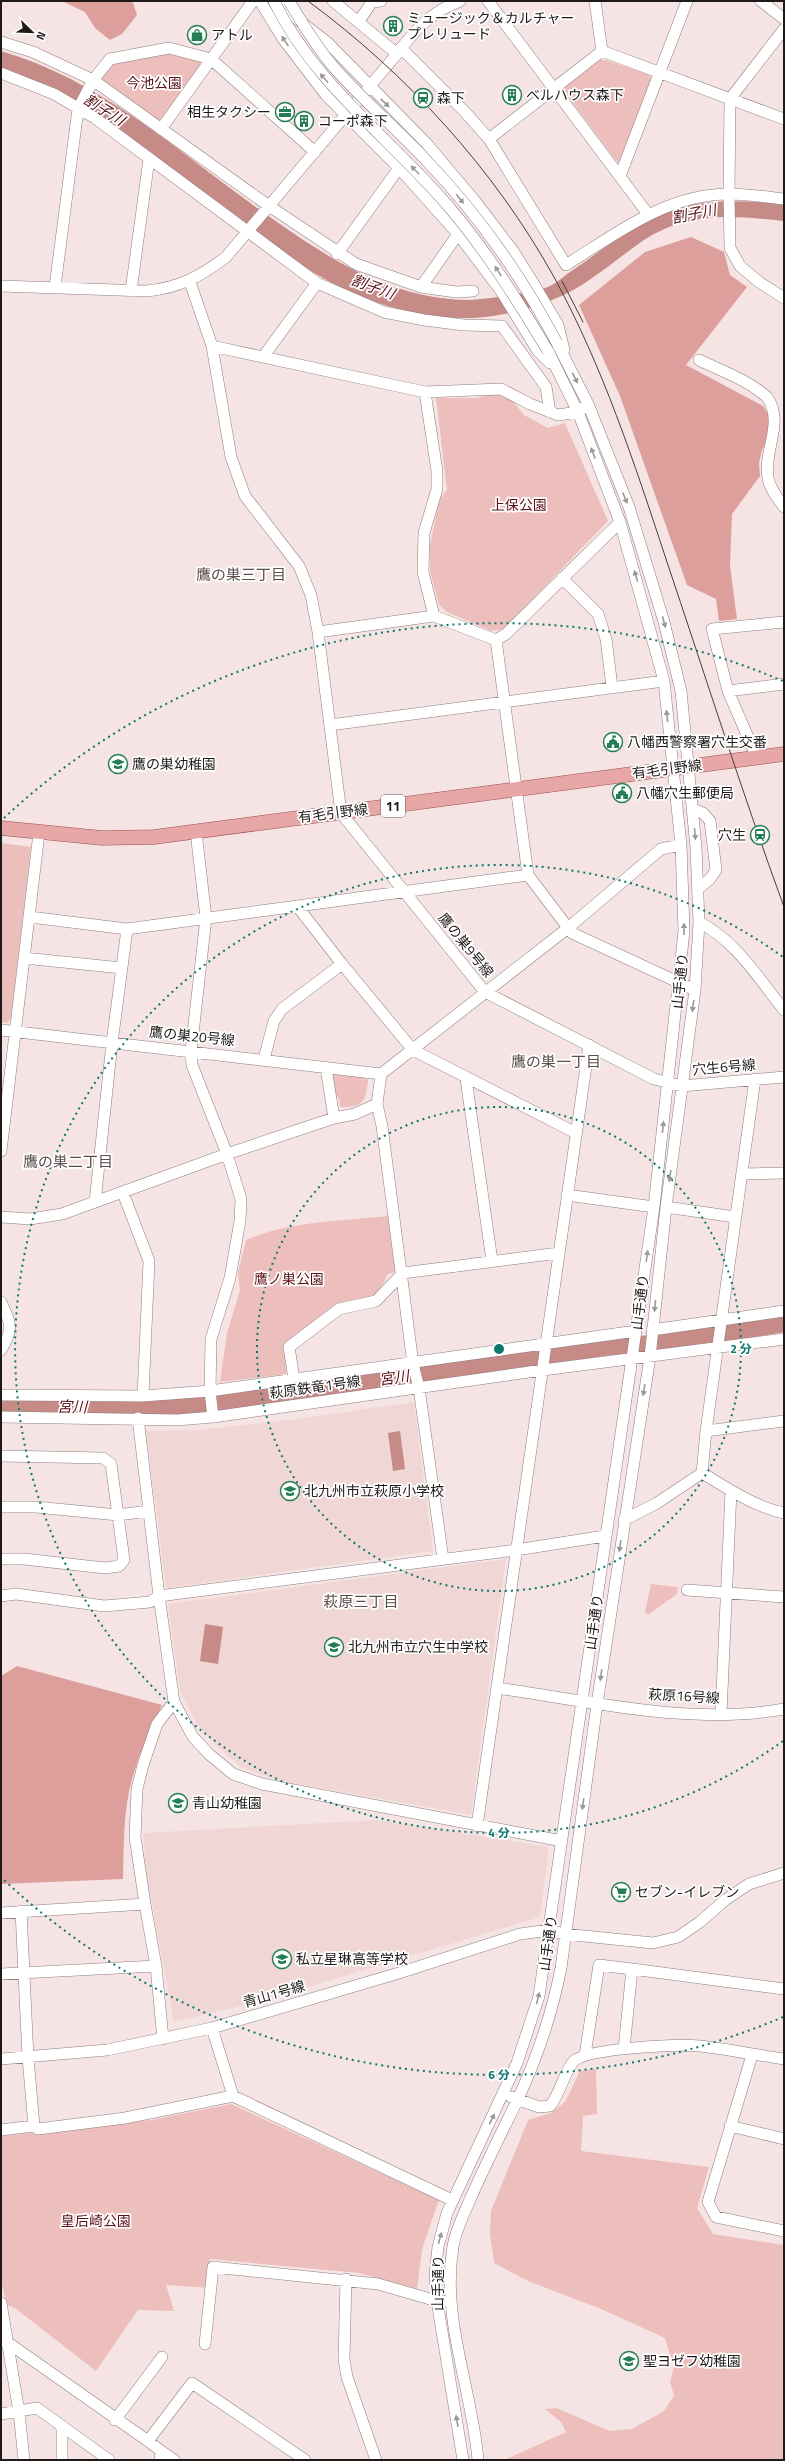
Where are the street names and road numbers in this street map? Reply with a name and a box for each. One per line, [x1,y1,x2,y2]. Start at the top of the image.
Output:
street label: 有毛引野線 [631,754,703,783]
road number: 11 [381,795,405,817]
street label: 有毛引野線 [297,798,369,827]
street label: 鷹の巣9号線 [434,908,499,982]
street label: 山手通り [666,952,693,1010]
street label: 鷹の巣20号線 [148,1021,236,1050]
street label: 穴生6号線 [691,1053,757,1080]
street label: 山手通り [626,1273,653,1331]
street label: 萩原鉄竜1号線 [268,1370,362,1403]
street label: 山手通り [579,1593,608,1651]
street label: 萩原16号線 [648,1683,720,1708]
street label: 山手通り [533,1914,562,1972]
street label: 青山1号線 [240,1975,307,2012]
street label: 山手通り [427,2255,448,2311]

